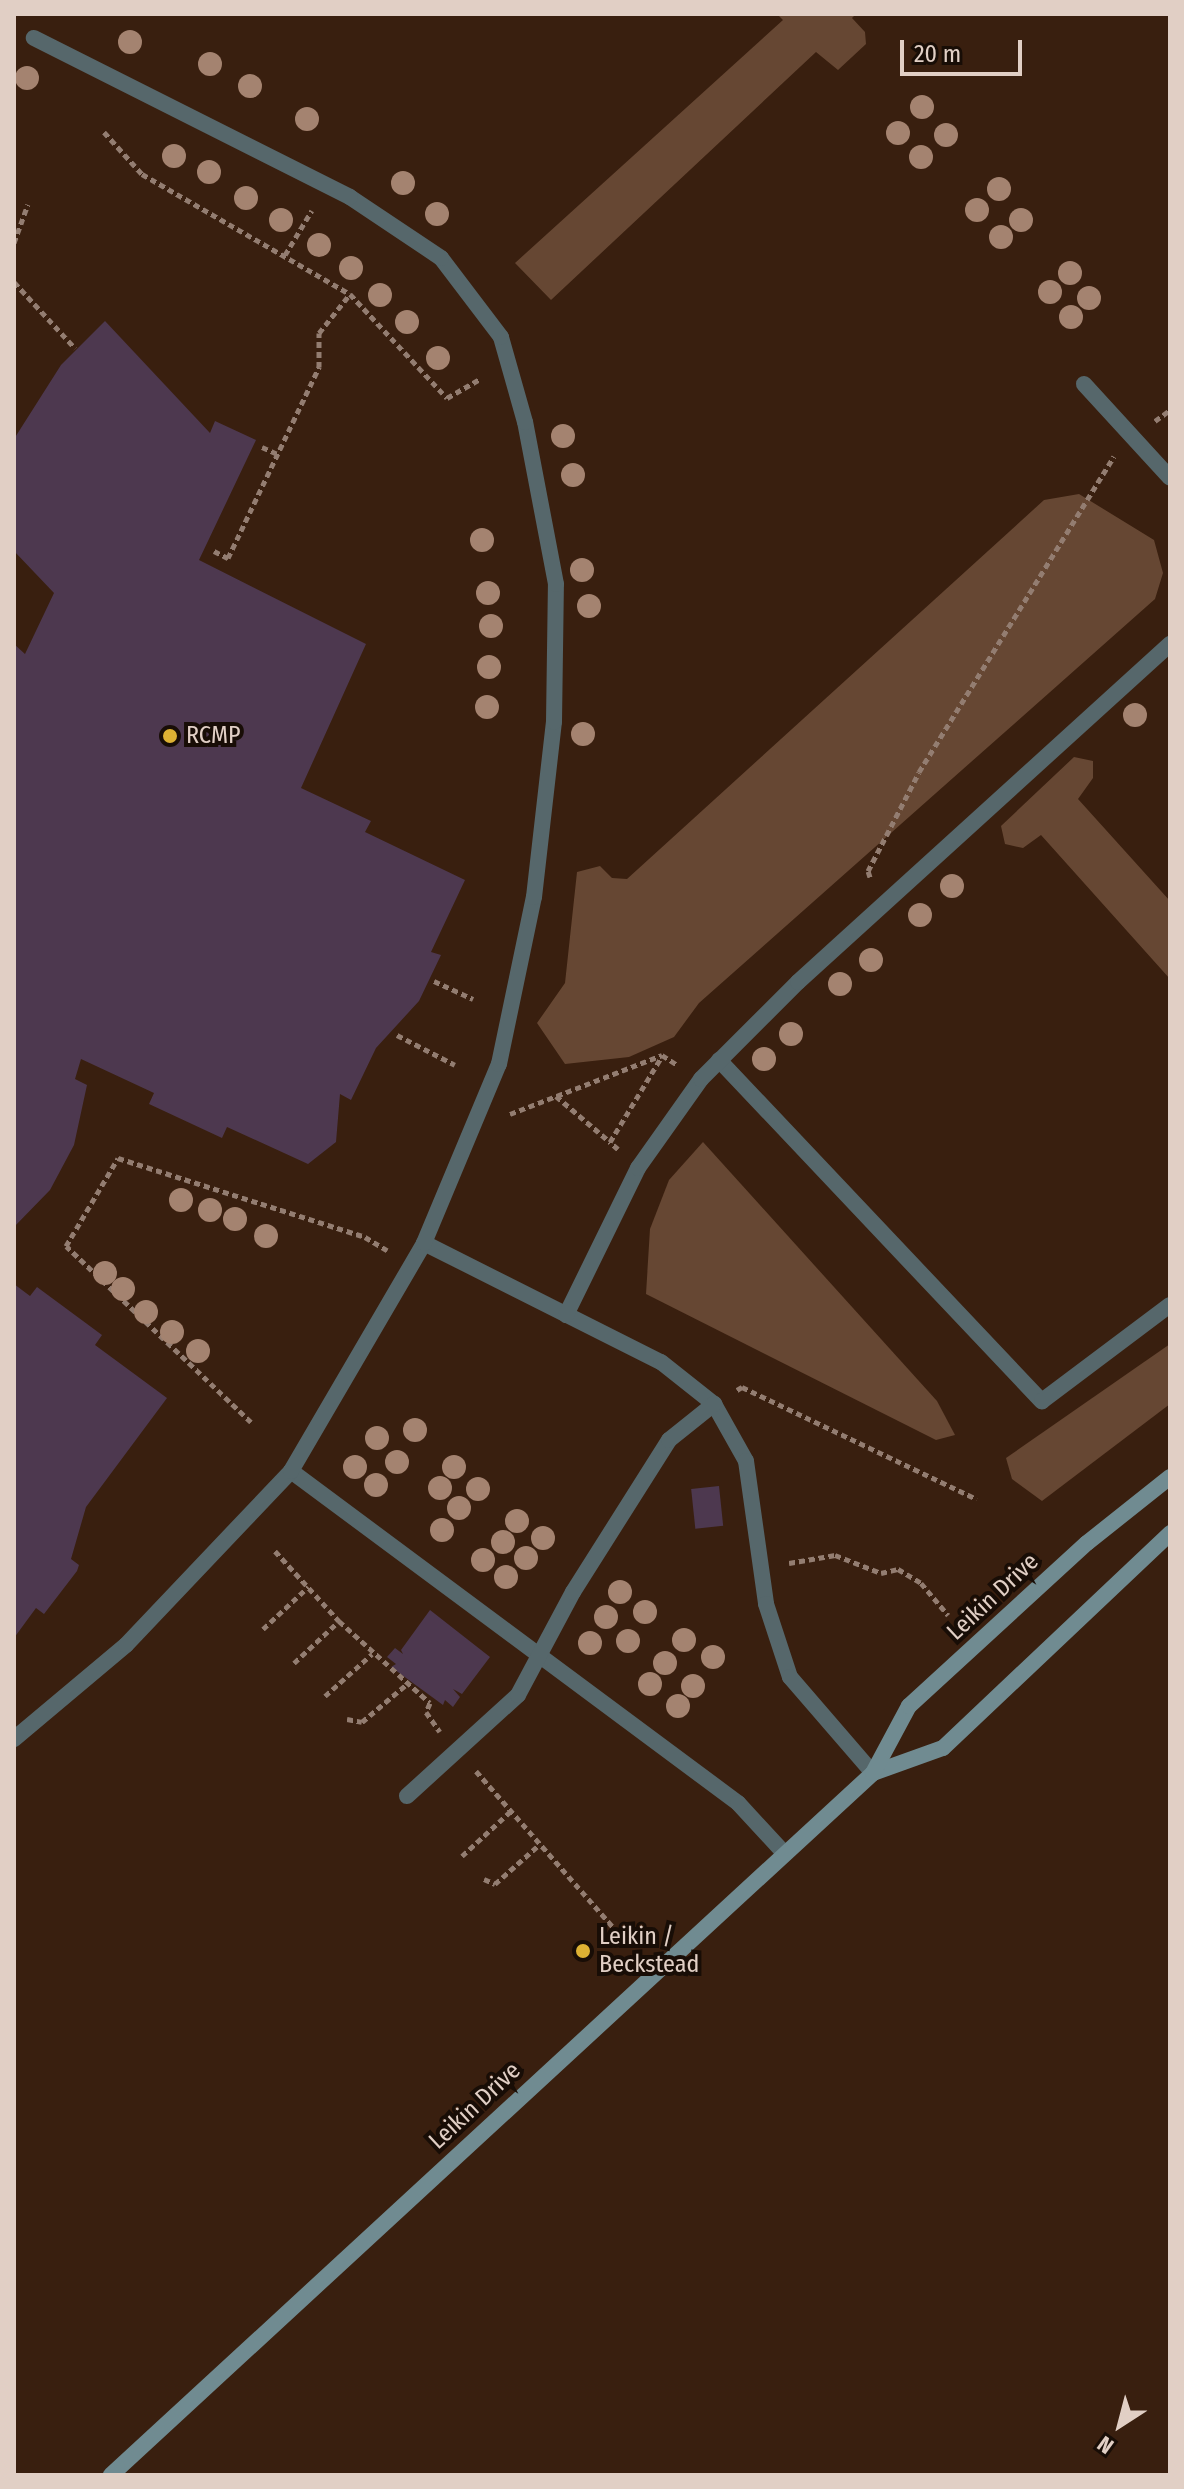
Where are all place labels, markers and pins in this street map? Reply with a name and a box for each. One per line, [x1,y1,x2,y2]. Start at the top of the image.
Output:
place label: RCMP [186,722,241,750]
marker: RCMP [161,727,179,745]
place label: Leikin / Beckstead [599,1923,699,1979]
marker: Leikin / Beckstead [574,1942,592,1960]

